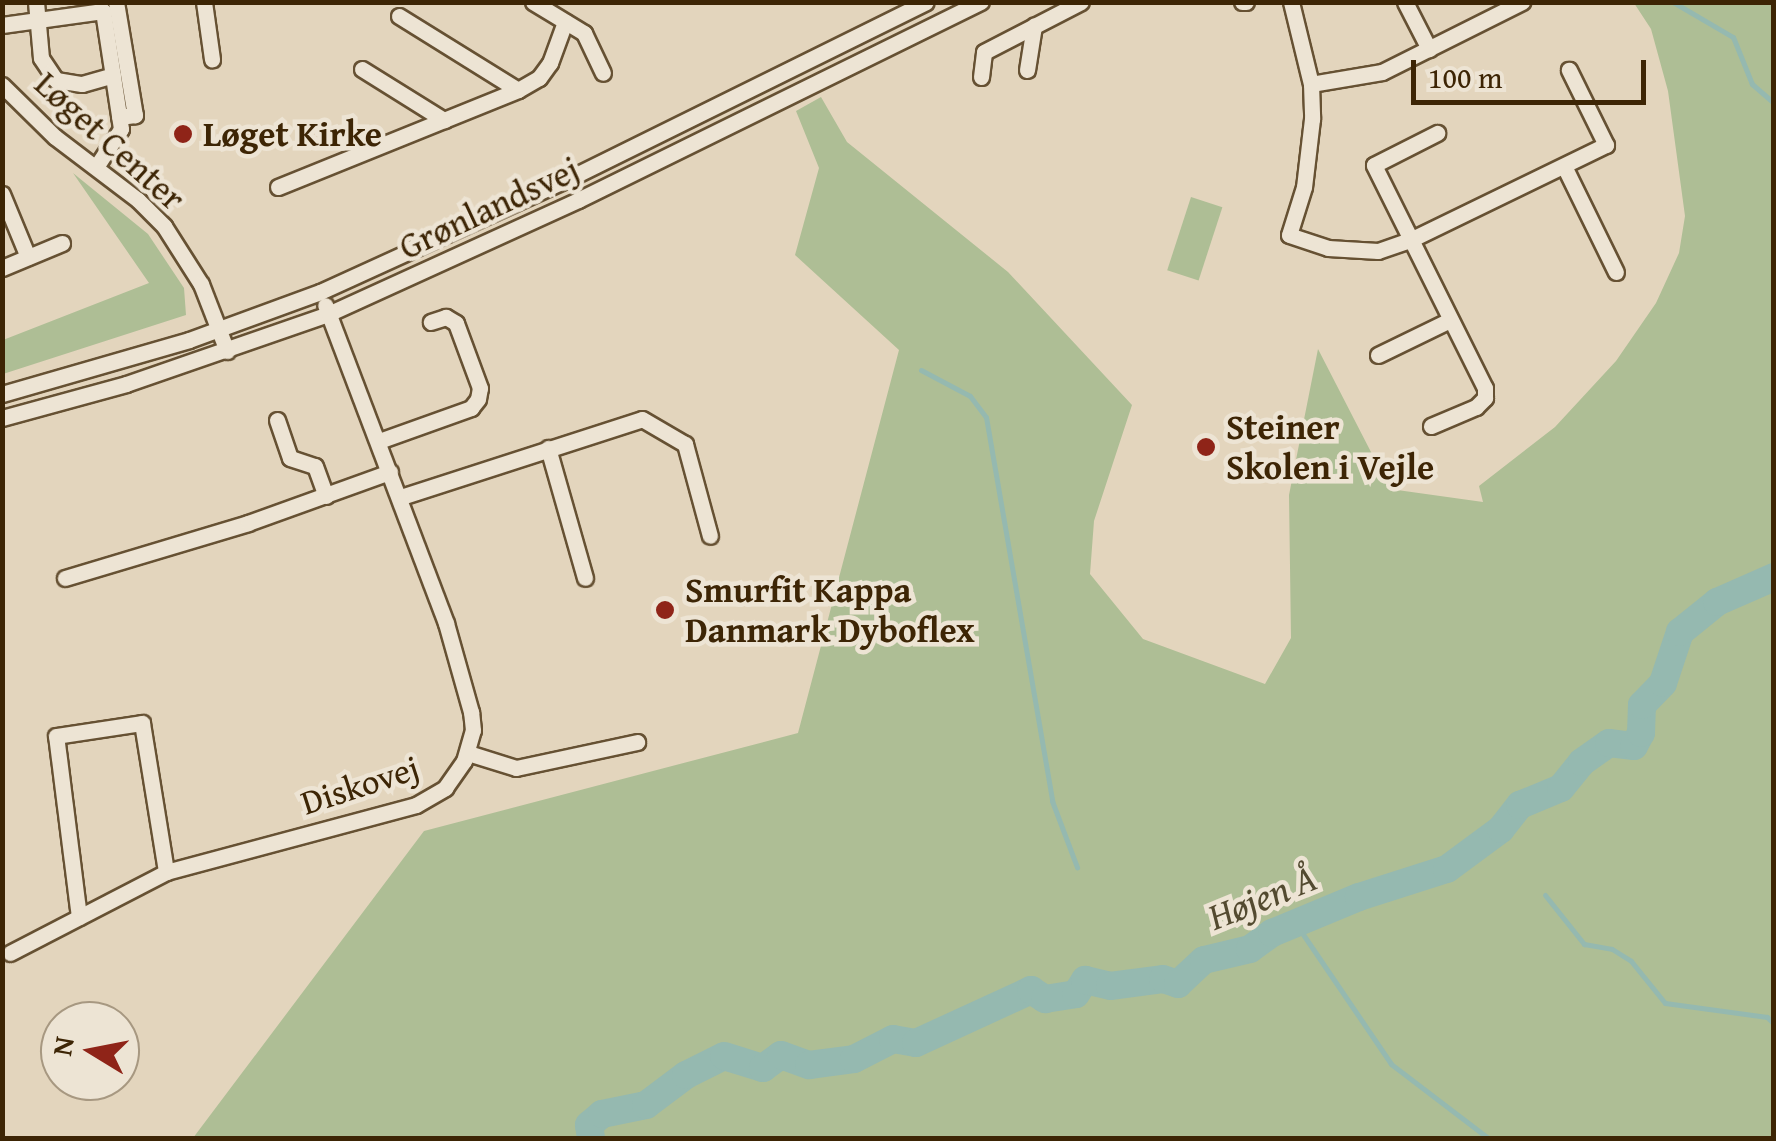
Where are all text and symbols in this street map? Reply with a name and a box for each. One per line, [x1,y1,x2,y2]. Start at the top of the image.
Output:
scale bar [1416,40,1651,102]
text: 100 m [1428,55,1502,99]
street label: Løget Center [26,63,194,219]
place label: Løget Kirke [203,113,382,155]
marker: Løget Kirke [172,123,194,145]
street label: Grønlandsvej [392,148,586,268]
place label: Steiner Skolen i Vejle [1226,406,1434,488]
marker: Steiner Skolen i Vejle [1195,436,1217,458]
place label: Smurfit Kappa Danmark Dyboflex [685,569,975,651]
marker: Smurfit Kappa Danmark Dyboflex [654,599,676,621]
street label: Diskovej [296,746,424,824]
water label: Højen Å [1201,855,1323,939]
north arrow [40,1001,140,1101]
text: N [40,1033,84,1059]

